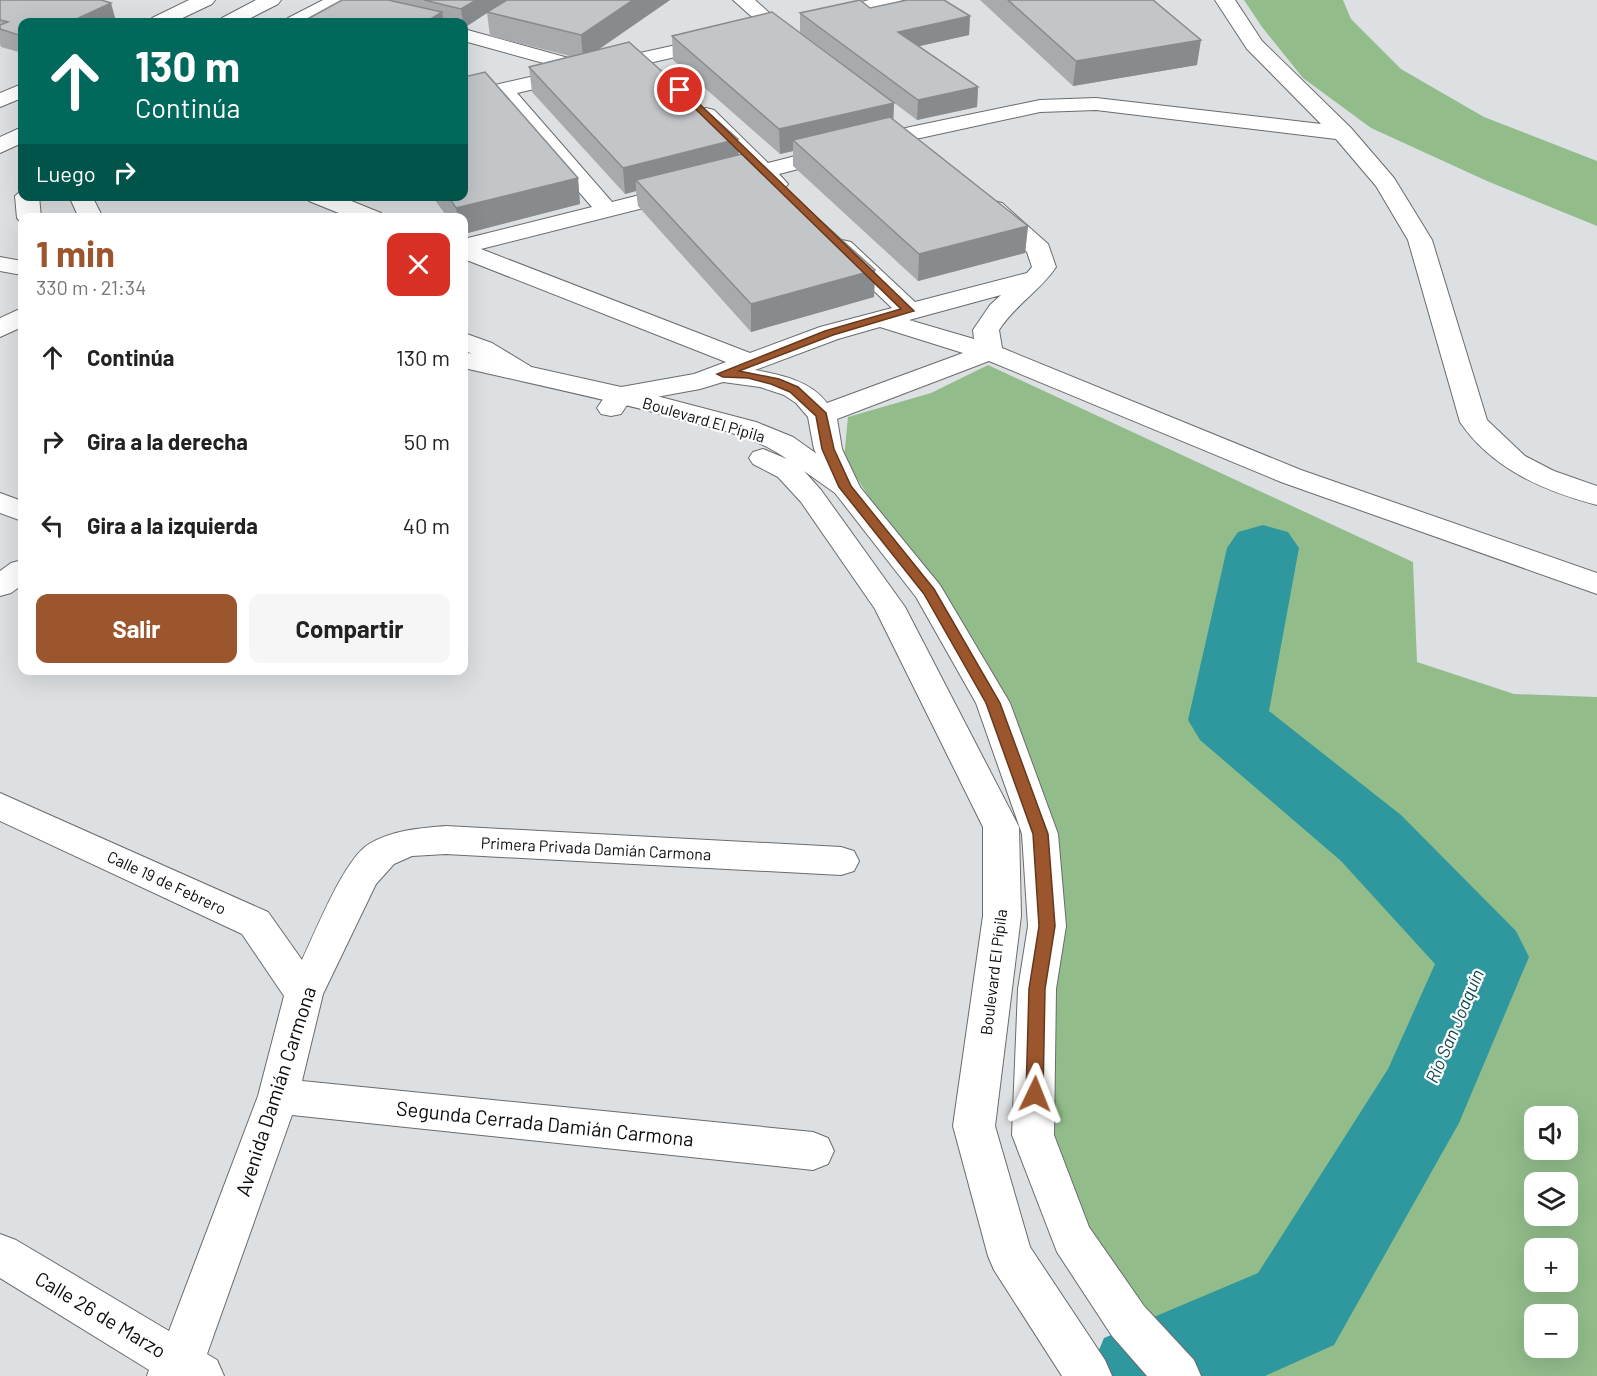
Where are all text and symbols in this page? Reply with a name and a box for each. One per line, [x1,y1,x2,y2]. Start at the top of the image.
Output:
text: 130 m [135,40,240,90]
icon: ahead [36,42,114,120]
pin [654,64,705,115]
icon: arrive [663,73,696,106]
text: Continúa [135,91,240,123]
icon: right [108,156,141,189]
text: Luego [36,160,96,186]
text: 1 min [36,231,115,274]
button: close [387,233,450,296]
text: 330 m · 21:34 [36,275,146,299]
icon: ahead [36,341,69,374]
text: Continúa [87,344,174,370]
text: 130 m [396,344,450,370]
street label: Boulevard El Pípila [640,392,768,446]
icon: right [36,425,69,458]
text: Gira a la derecha [87,428,248,454]
text: 50 m [404,428,450,454]
icon: left [36,509,69,542]
text: Gira a la izquierda [87,512,258,538]
text: 40 m [403,512,450,538]
button: Salir [36,594,237,663]
button: Compartir [249,594,450,663]
street label: Primera Privada Damián Carmona [480,832,712,864]
street label: Calle 19 de Febrero [105,846,229,918]
street label: Boulevard El Pípila [976,908,1010,1036]
water label: Río San Joaquín [1420,966,1488,1086]
street label: Avenida Damián Carmona [230,983,320,1199]
position arrow [1003,1062,1067,1126]
street label: Segunda Cerrada Damián Carmona [395,1095,695,1151]
map controls [1524,1106,1578,1358]
button: sound [1524,1106,1578,1160]
button: layers [1524,1172,1578,1226]
button: + [1524,1238,1578,1292]
street label: Calle 26 de Marzo [31,1266,171,1362]
button: − [1524,1304,1578,1358]

